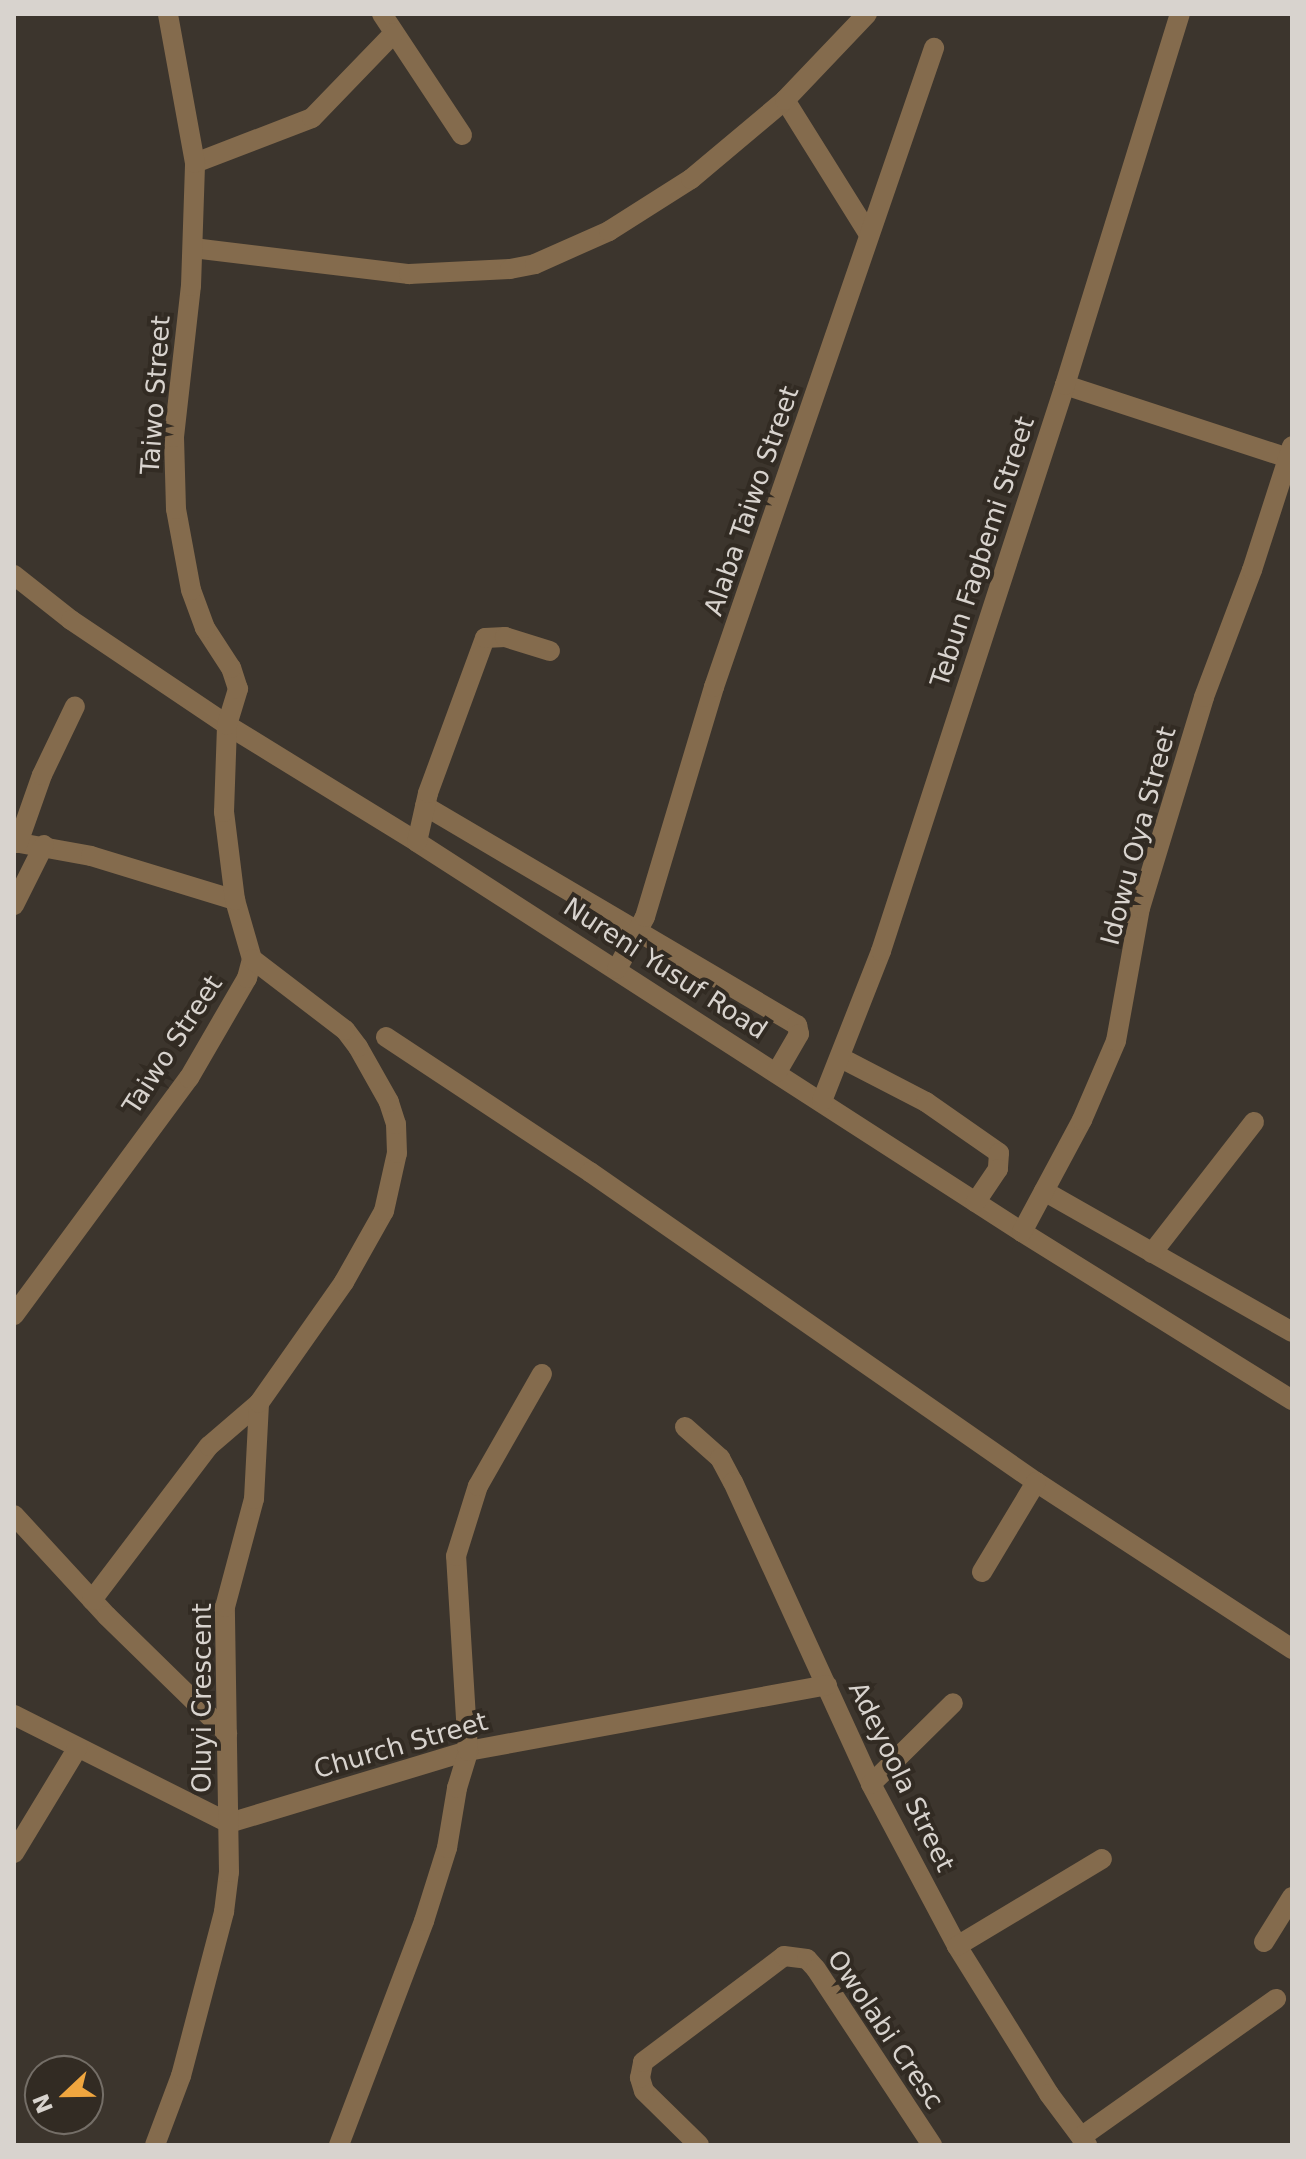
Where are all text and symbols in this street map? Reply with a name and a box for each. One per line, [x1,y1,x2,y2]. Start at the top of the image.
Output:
street label: Taiwo Street [135,315,177,475]
street label: Alaba Taiwo Street [698,382,806,620]
street label: Tebun Fagbemi Street [925,413,1041,691]
street label: Idowu Oya Street [1095,723,1183,949]
street label: Nureni Yusuf Road [558,892,772,1046]
street label: Taiwo Street [117,970,229,1120]
street label: Oluyi Crescent [187,1603,219,1793]
street label: Adeyoola Street [842,1677,960,1877]
street label: Church Street [311,1706,491,1786]
street label: Owolabi Cresc [820,1945,950,2115]
north arrow [24,2055,104,2135]
text: N [28,2090,58,2117]

